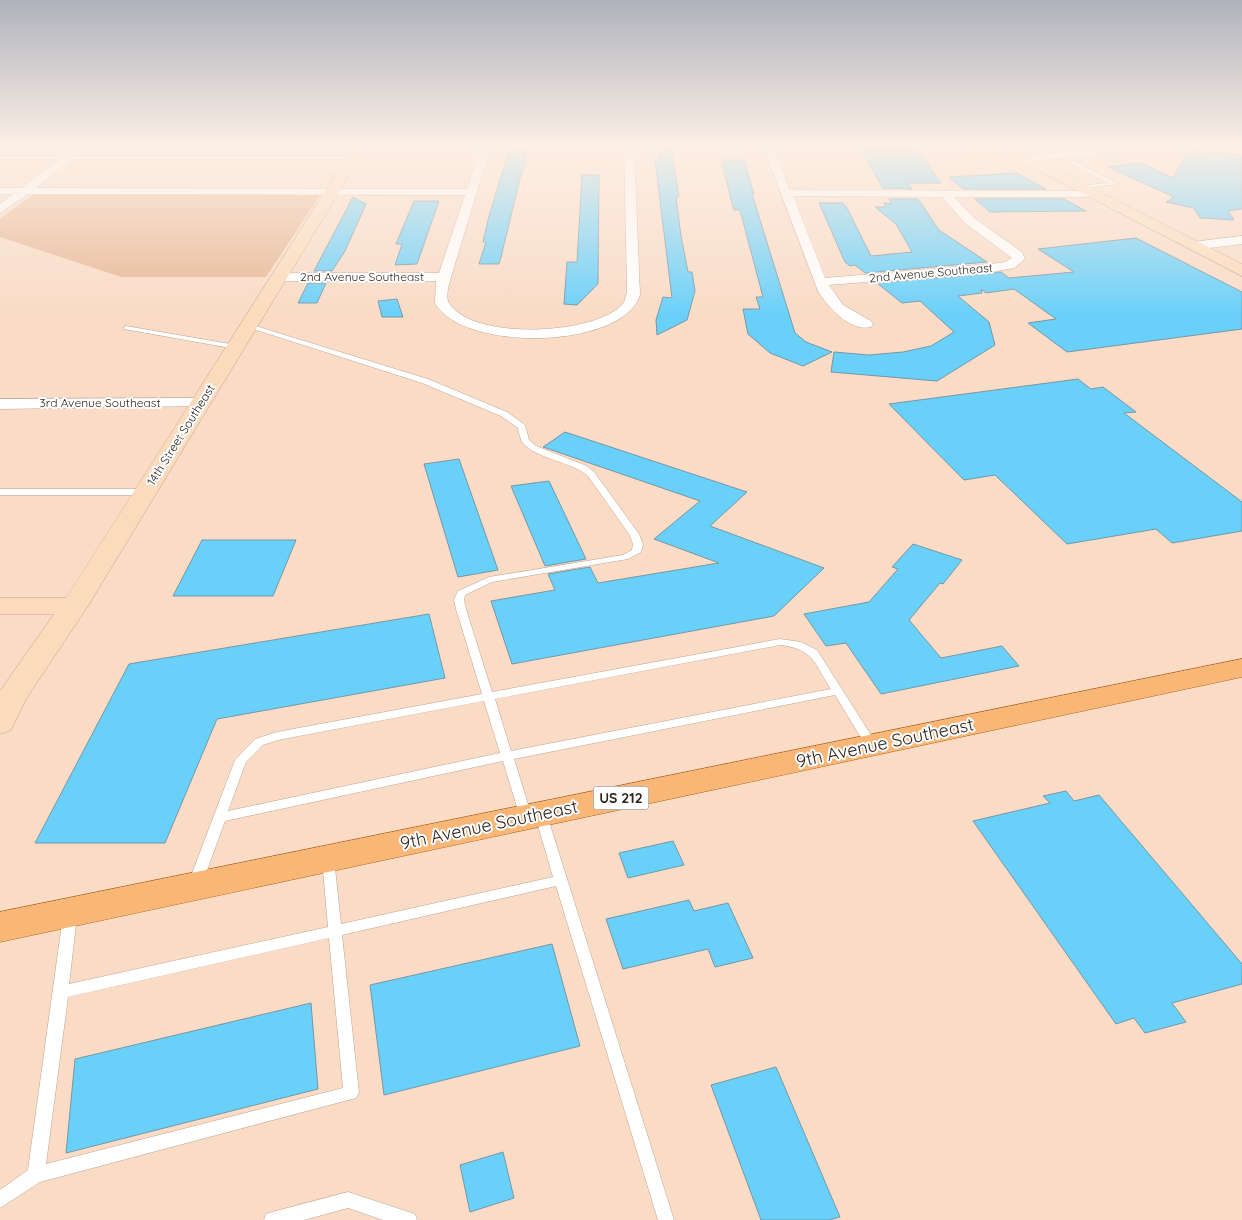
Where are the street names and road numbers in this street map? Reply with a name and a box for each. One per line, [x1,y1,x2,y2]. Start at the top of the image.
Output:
street label: 2nd Avenue Southeast [869,260,993,285]
street label: 2nd Avenue Southeast [300,269,424,284]
street label: 14th Street Southeast [143,381,218,488]
street label: 3rd Avenue Southeast [39,395,161,410]
street label: 9th Avenue Southeast [794,712,976,773]
road number: US 212 [594,786,648,810]
street label: 9th Avenue Southeast [398,794,580,855]

